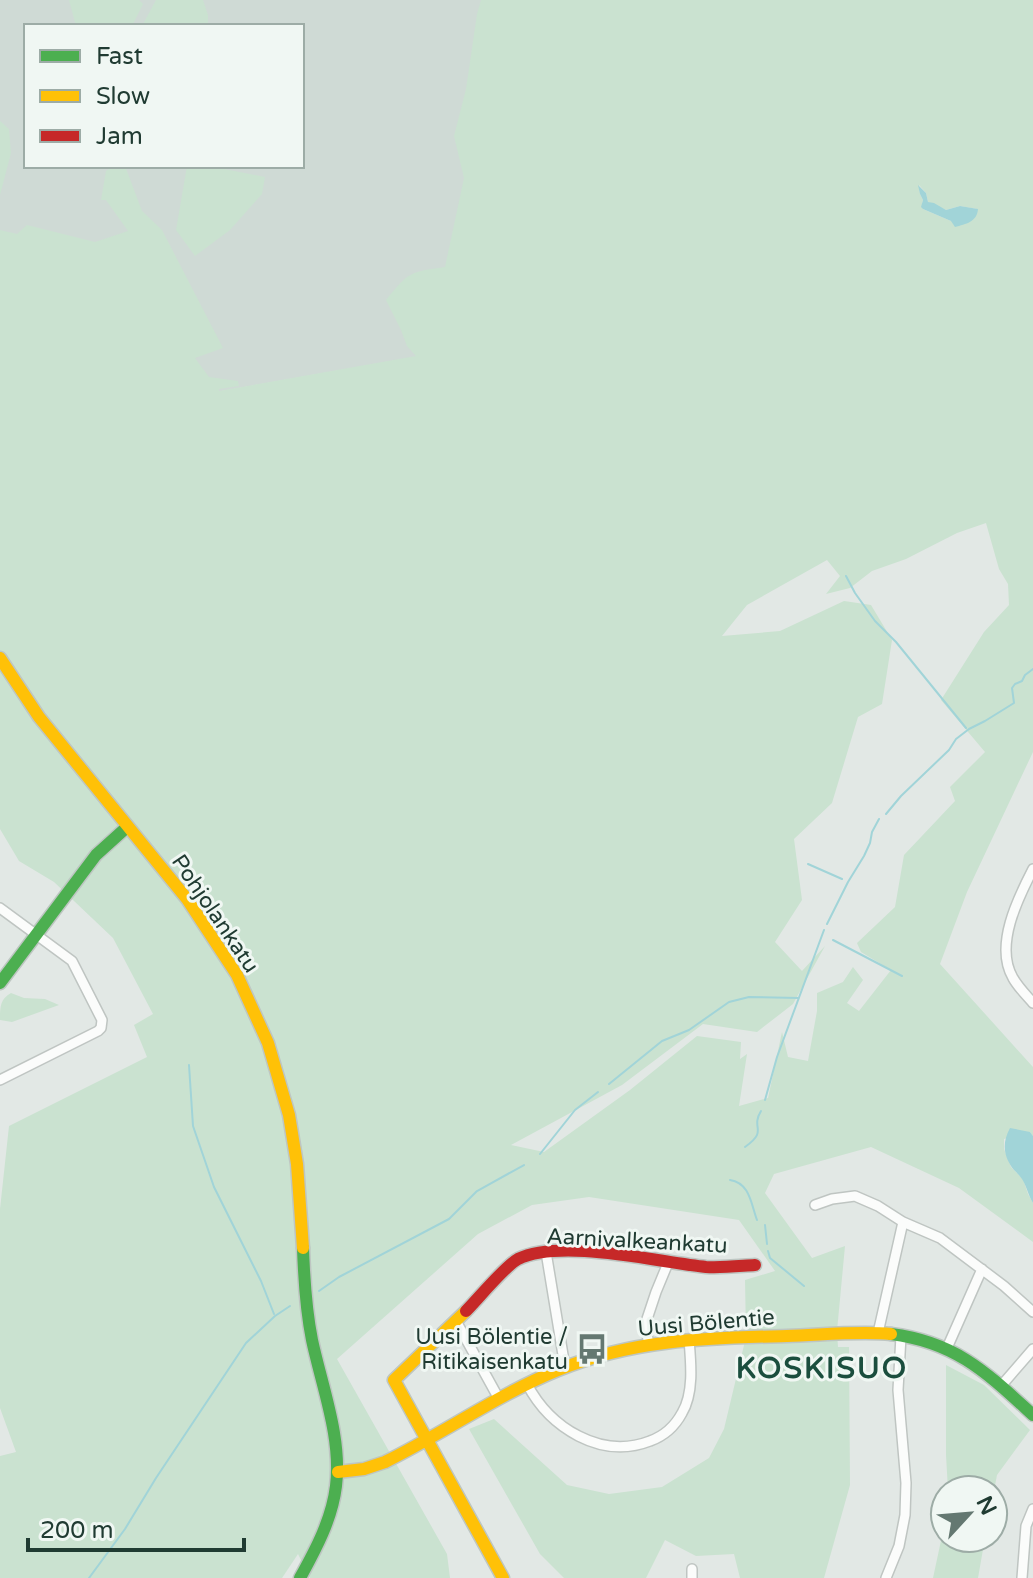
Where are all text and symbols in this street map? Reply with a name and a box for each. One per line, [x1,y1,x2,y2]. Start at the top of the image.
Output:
legend [24,24,304,168]
text: Fast [96,42,143,71]
text: Slow [96,82,150,111]
text: Jam [96,122,143,151]
street label: Pohjolankatu [166,849,264,978]
street label: Aarnivalkeankatu [546,1223,728,1259]
street label: Uusi Bölentie [637,1304,776,1342]
place label: Uusi Bölentie / Ritikaisenkatu [415,1324,568,1375]
bus stop icon: Uusi Bölentie / Ritikaisenkatu [575,1332,609,1366]
district label: KOSKISUO [736,1350,908,1387]
north arrow [929,1474,1009,1554]
text: N [971,1492,1002,1519]
scale bar [28,1502,244,1552]
text: 200 m [40,1516,114,1545]

